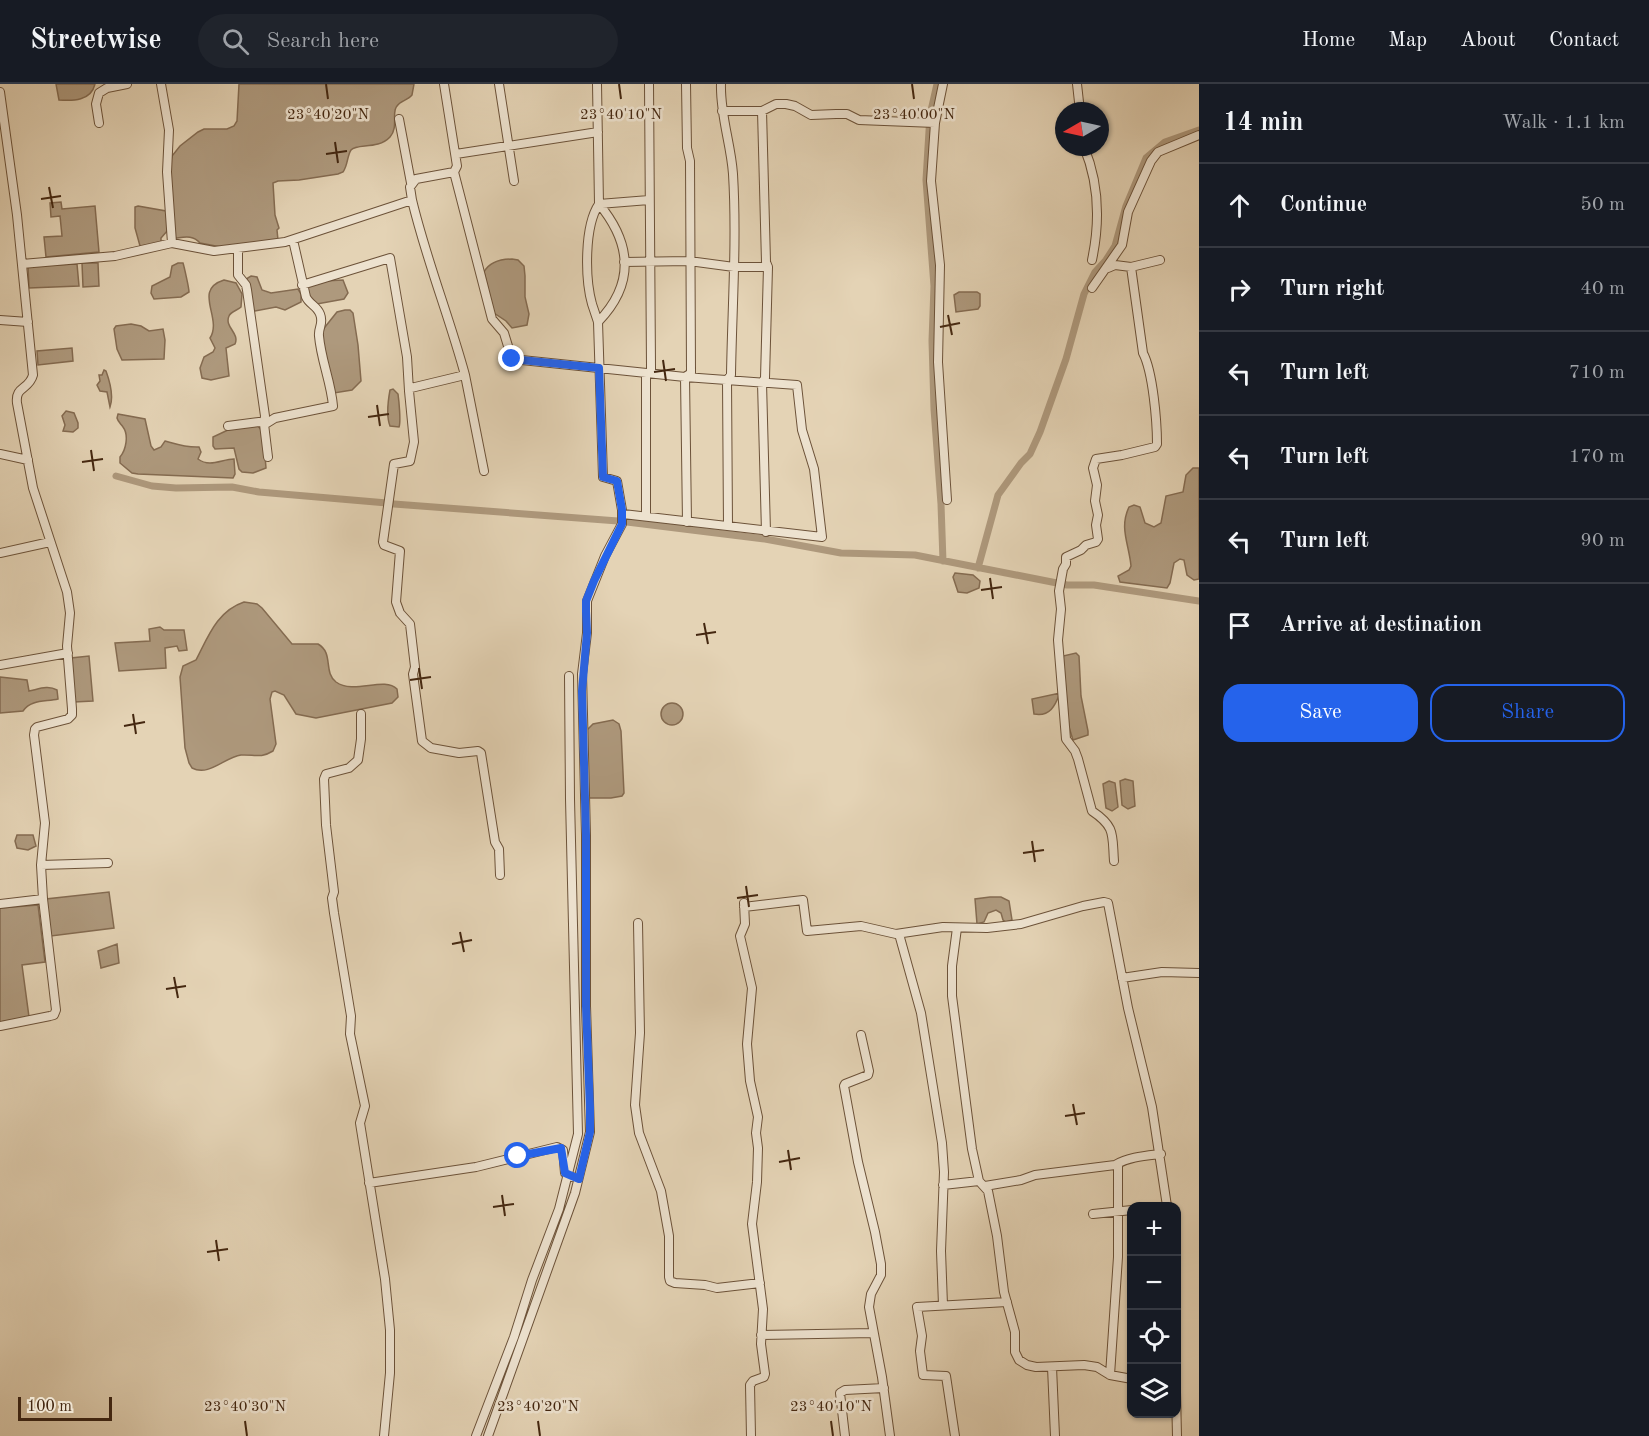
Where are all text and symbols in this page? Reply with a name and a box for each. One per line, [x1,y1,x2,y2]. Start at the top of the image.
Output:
search box [198,14,618,68]
icon: search [219,25,252,58]
text: Streetwise [30,27,162,55]
text: Search here [267,30,379,52]
text: Home [1302,30,1355,51]
text: Map [1388,30,1427,51]
text: About [1460,30,1516,51]
text: Contact [1549,30,1619,51]
north arrow [1055,102,1109,156]
text: 23°40'20"N [287,108,369,123]
text: 23°40'10"N [580,108,662,123]
text: 23°40'00"N [873,108,955,123]
text: 14 min [1223,110,1303,136]
text: Walk · 1.1 km [1502,113,1625,133]
icon: ahead [1223,189,1256,222]
text: Continue [1280,194,1367,216]
text: 50 m [1580,195,1625,215]
icon: right [1223,273,1256,306]
text: Turn right [1280,278,1384,300]
text: 40 m [1580,279,1625,299]
route end [498,345,524,371]
icon: left [1223,357,1256,390]
text: Turn left [1280,362,1369,384]
text: 710 m [1569,363,1625,383]
icon: left [1223,441,1256,474]
text: Turn left [1280,446,1369,468]
text: 170 m [1569,447,1625,467]
icon: left [1223,525,1256,558]
text: Turn left [1280,530,1369,552]
text: 90 m [1580,531,1625,551]
icon: arrive [1223,609,1256,642]
text: Arrive at destination [1280,614,1482,636]
button: Save [1223,684,1418,742]
button: Share [1430,684,1625,742]
route start [504,1142,530,1168]
map controls [1127,1202,1181,1418]
button: + [1127,1202,1181,1256]
button: − [1127,1256,1181,1310]
button: locate [1127,1310,1181,1364]
button: layers [1127,1364,1181,1418]
scale bar [18,1394,112,1422]
text: 100 m [27,1399,72,1415]
text: 23°40'30"N [204,1400,286,1415]
text: 23°40'20"N [497,1400,579,1415]
text: 23°40'10"N [790,1400,872,1415]

